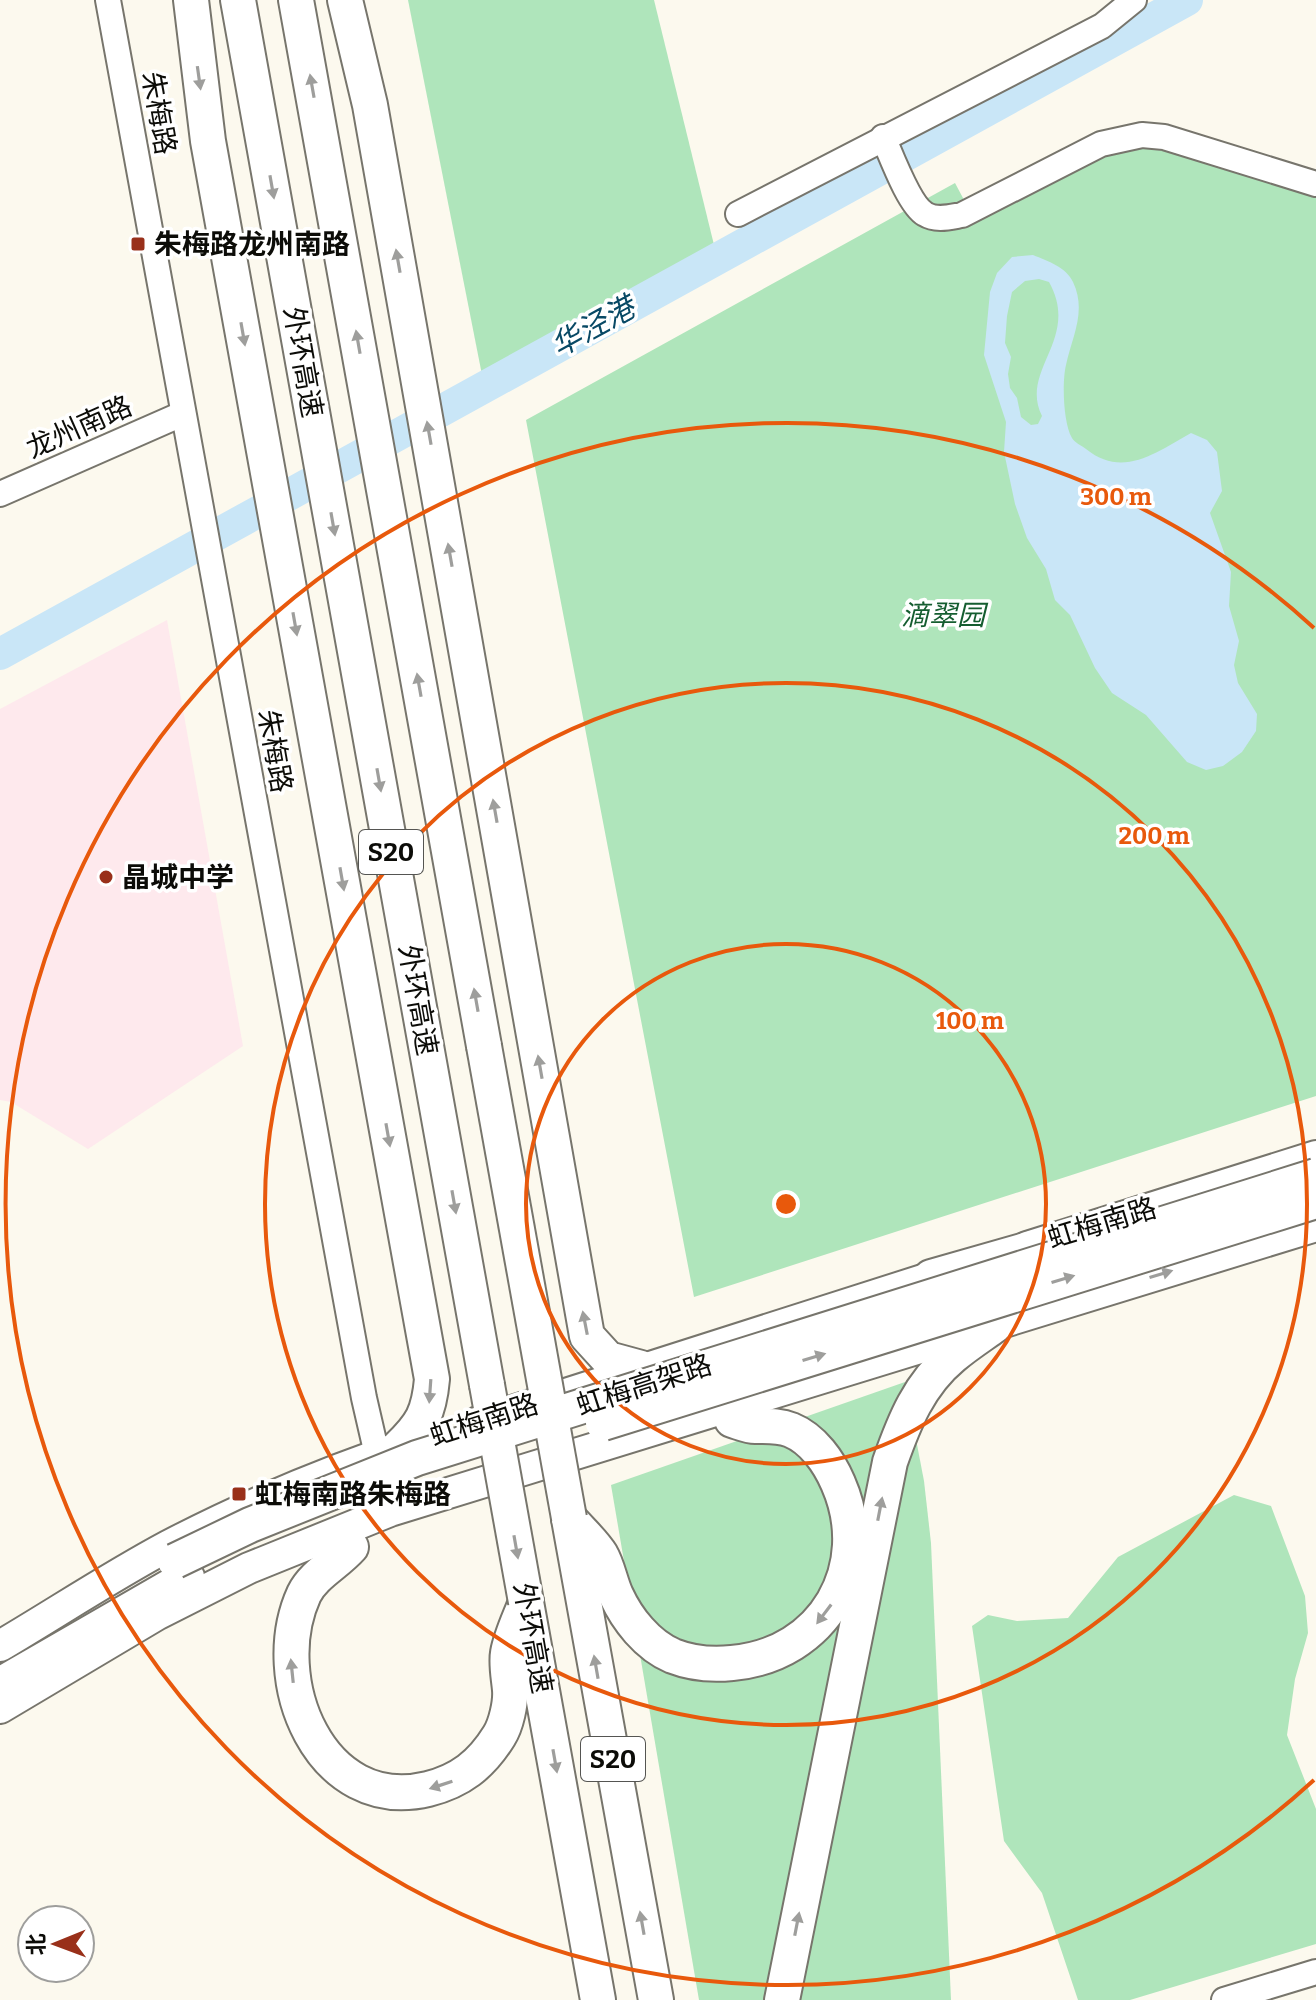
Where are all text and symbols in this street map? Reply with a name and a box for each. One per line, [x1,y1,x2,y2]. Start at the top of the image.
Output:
one-way arrow [192,65,205,90]
street label: 朱梅路 [135,69,183,157]
one-way arrow [305,74,317,99]
one-way arrow [266,175,278,200]
place label: 朱梅路龙州南路 [154,228,350,261]
marker: 朱梅路龙州南路 [129,235,147,253]
one-way arrow [391,248,403,273]
water label: 华泾港 [545,288,645,365]
street label: 外环高速 [277,304,329,420]
one-way arrow [237,322,249,347]
one-way arrow [351,329,363,354]
street label: 龙州南路 [21,389,137,465]
one-way arrow [422,420,434,445]
text: 300 m [1080,483,1152,511]
one-way arrow [327,512,339,537]
one-way arrow [444,542,456,567]
park label: 滴翠园 [901,599,989,632]
one-way arrow [290,611,302,636]
one-way arrow [413,672,425,697]
street label: 朱梅路 [251,707,299,795]
one-way arrow [373,768,385,793]
one-way arrow [489,798,501,823]
text: 200 m [1118,822,1190,850]
road number: S20 [359,830,423,874]
place label: 晶城中学 [122,861,234,894]
one-way arrow [336,867,348,892]
marker: 晶城中学 [97,868,115,886]
street label: 外环高速 [392,942,444,1058]
one-way arrow [470,987,482,1012]
text: 100 m [936,1007,1004,1035]
one-way arrow [534,1054,546,1079]
one-way arrow [382,1123,394,1148]
one-way arrow [449,1189,461,1214]
centre of rings [772,1190,800,1218]
street label: 虹梅南路 [1044,1191,1160,1255]
one-way arrow [1149,1268,1173,1280]
one-way arrow [1051,1273,1075,1285]
one-way arrow [579,1310,591,1335]
street label: 虹梅高架路 [572,1348,716,1422]
one-way arrow [803,1350,827,1363]
one-way arrow [423,1379,436,1404]
street label: 虹梅南路 [426,1387,542,1453]
place label: 虹梅南路朱梅路 [255,1478,451,1511]
marker: 虹梅南路朱梅路 [230,1485,248,1503]
one-way arrow [875,1496,887,1521]
one-way arrow [511,1534,523,1559]
street label: 外环高速 [507,1580,559,1696]
one-way arrow [816,1603,832,1625]
one-way arrow [590,1655,602,1680]
one-way arrow [285,1658,298,1683]
road number: S20 [581,1737,645,1781]
one-way arrow [549,1749,562,1774]
one-way arrow [429,1779,453,1791]
north arrow [16,1904,96,1984]
one-way arrow [636,1910,648,1935]
one-way arrow [791,1911,804,1936]
text: 北 [23,1933,50,1956]

